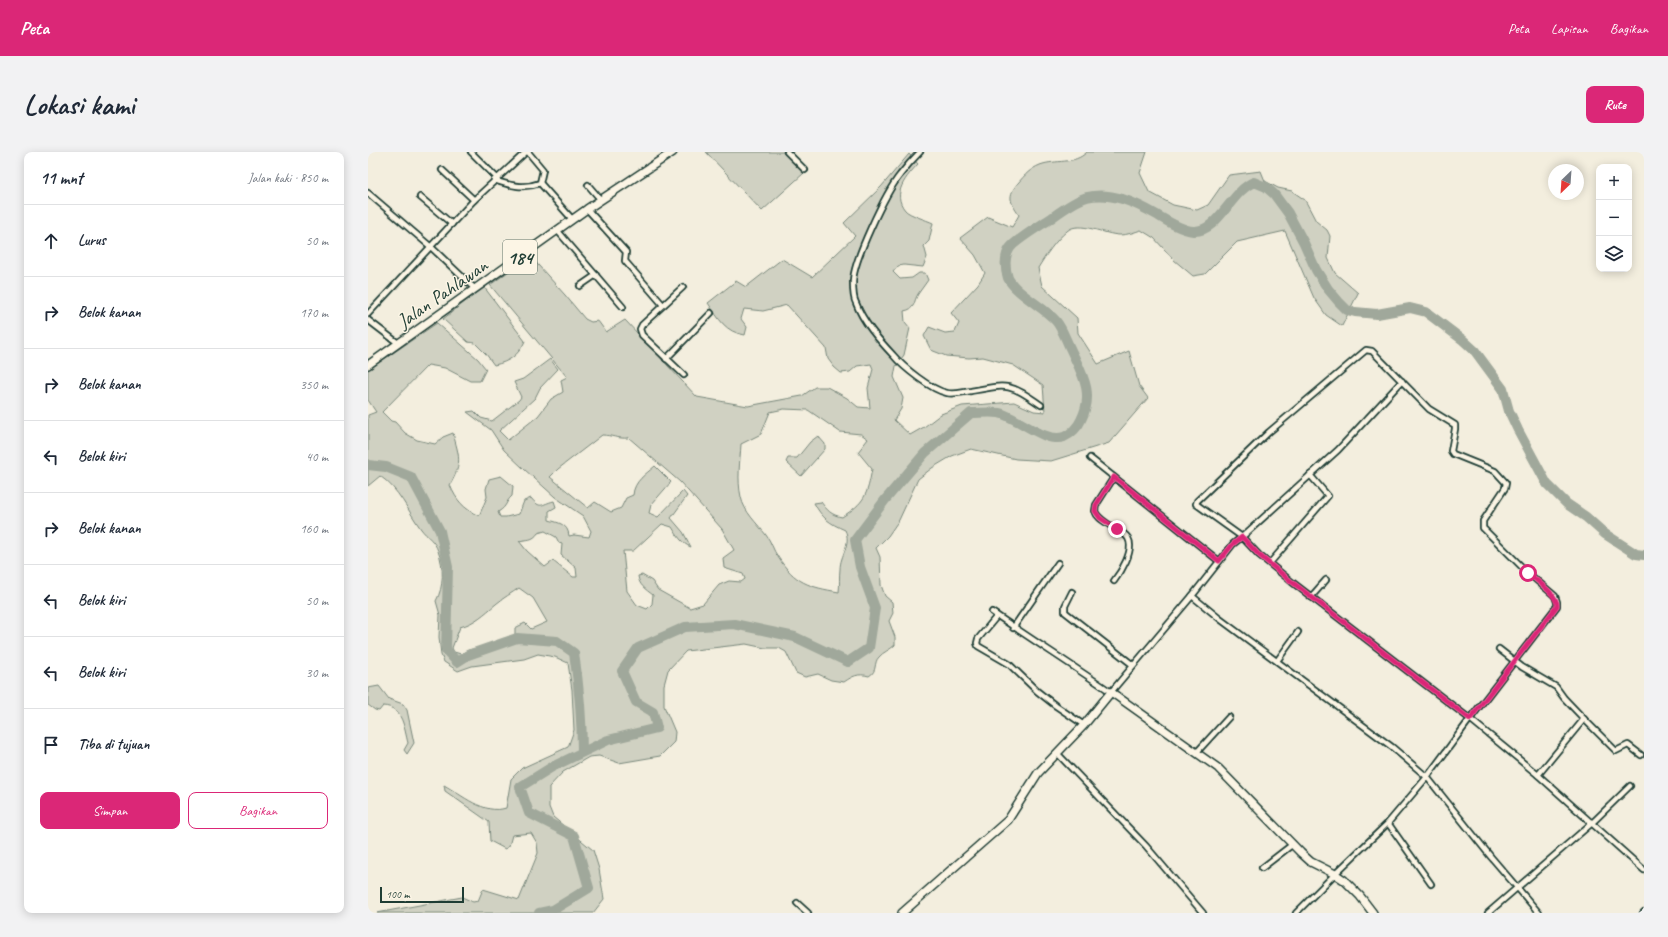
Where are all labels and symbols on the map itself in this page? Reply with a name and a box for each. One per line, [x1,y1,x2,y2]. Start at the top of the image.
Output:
north arrow [1548,164,1584,200]
road number: 184 [503,240,537,274]
street label: Jalan Pahlawan [391,252,493,334]
route end [1108,520,1126,538]
route start [1519,564,1537,582]
scale bar [380,885,464,904]

